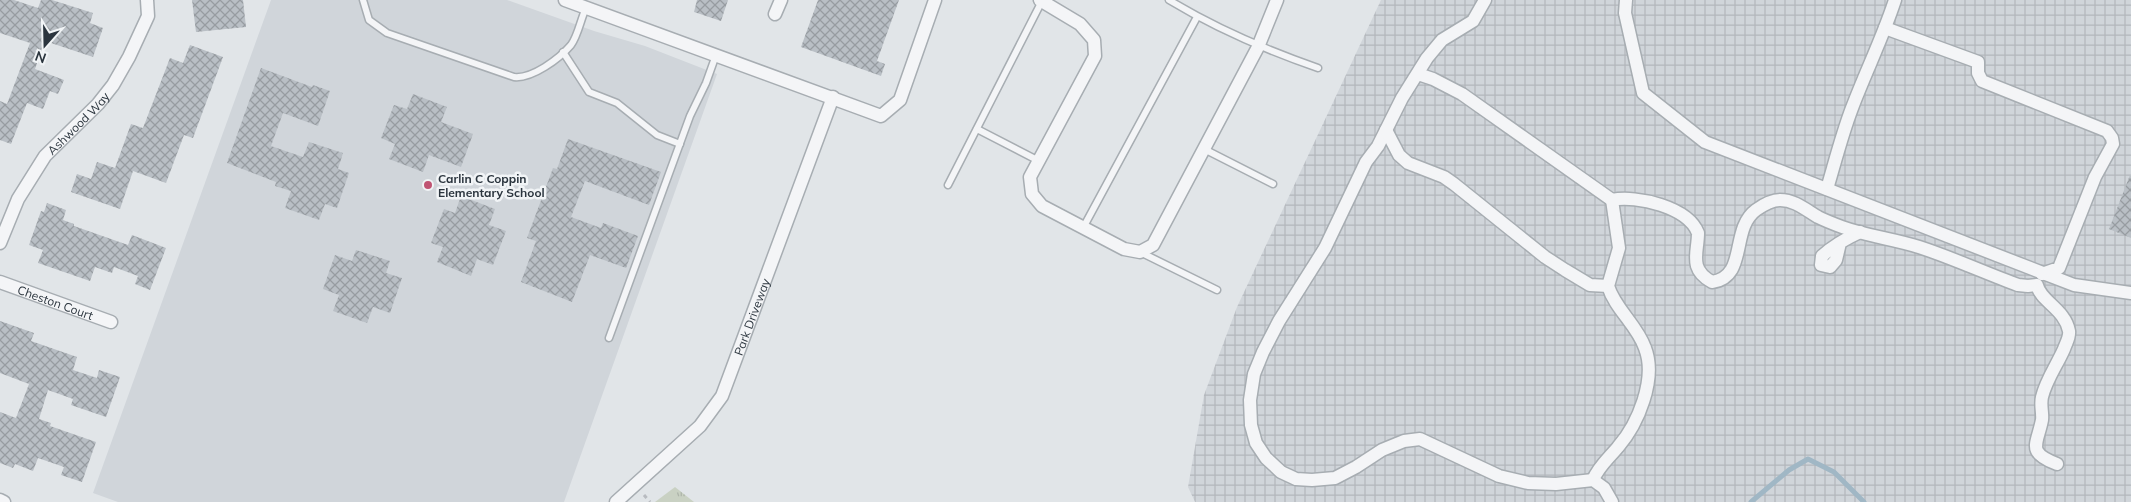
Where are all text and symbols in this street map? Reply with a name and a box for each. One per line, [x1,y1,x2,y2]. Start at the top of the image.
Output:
north arrow [20,20,70,70]
text: N [33,47,49,67]
street label: Ashwood Way [44,88,113,157]
place label: Carlin C Coppin Elementary School [438,171,545,200]
marker: Carlin C Coppin Elementary School [422,179,434,191]
street label: Park Driveway [730,276,773,357]
street label: Cheston Court [16,281,95,323]

